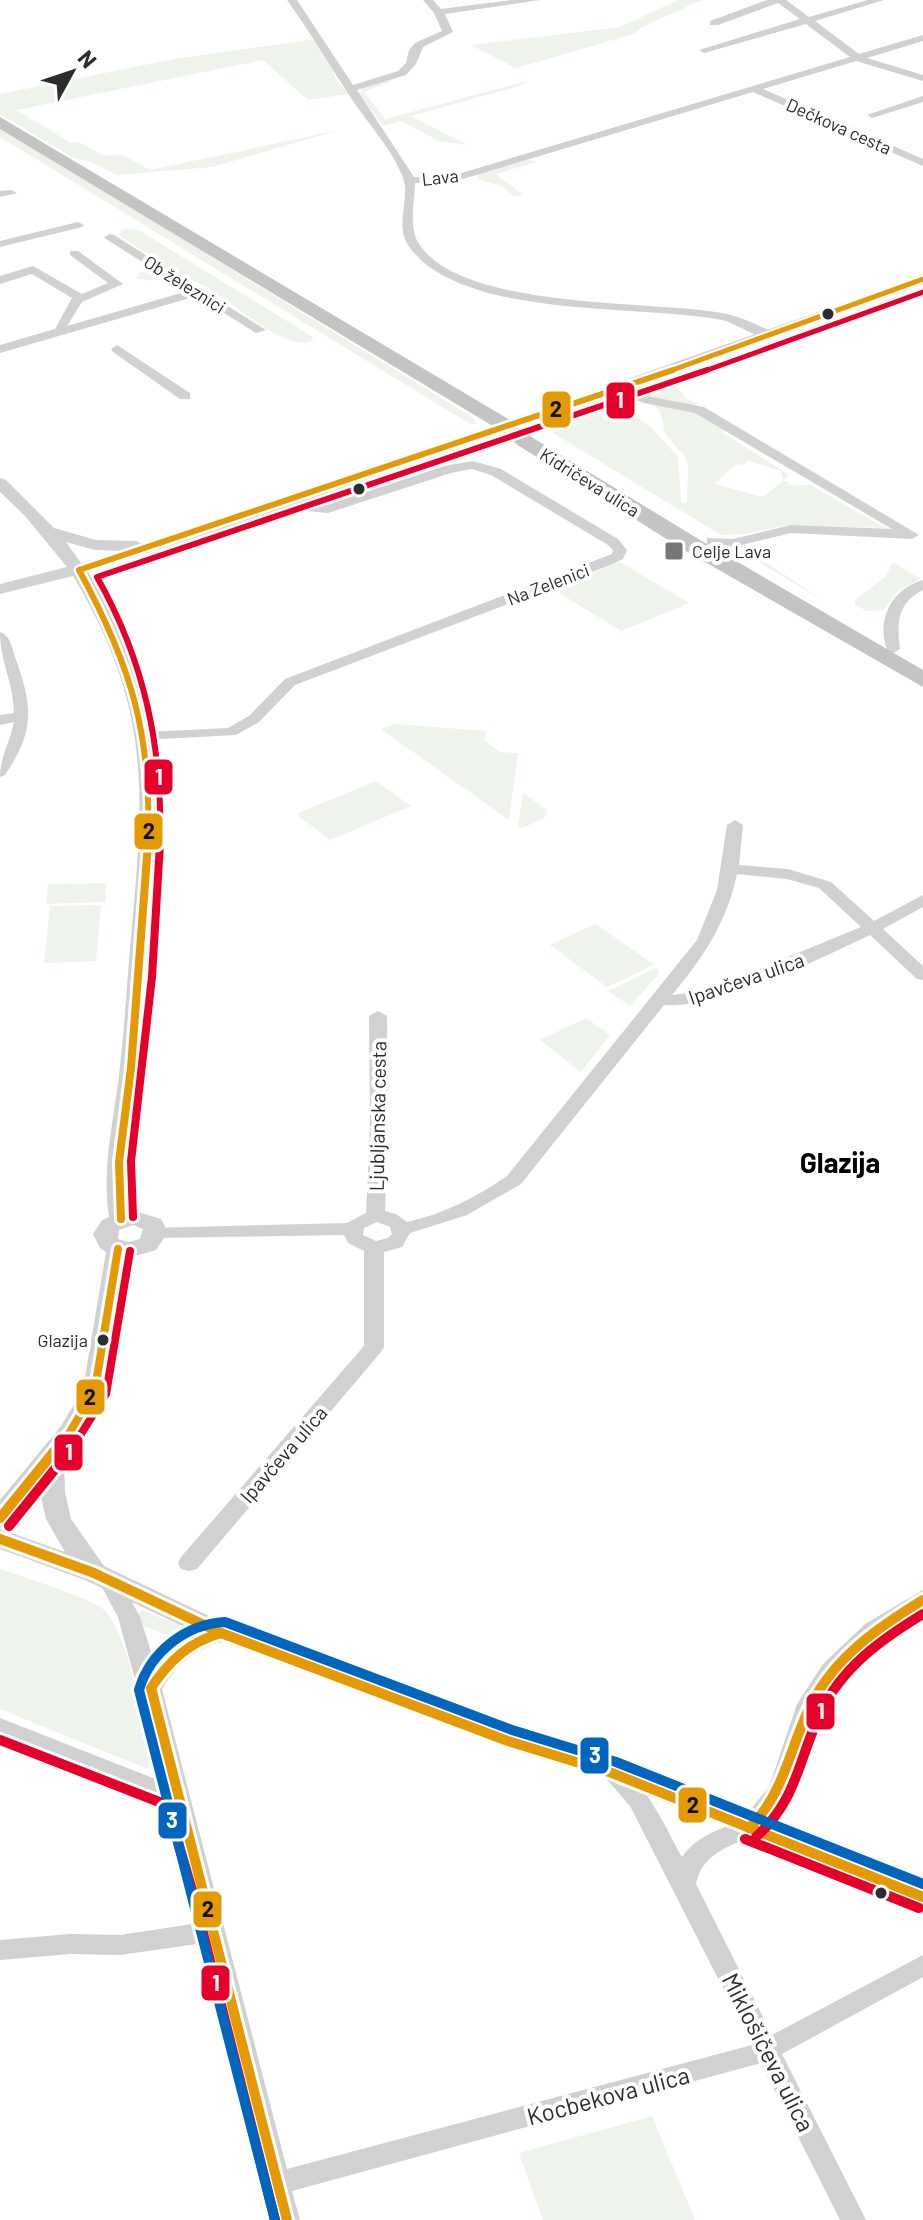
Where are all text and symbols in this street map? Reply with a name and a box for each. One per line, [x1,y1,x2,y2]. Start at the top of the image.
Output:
north arrow [32,32,112,112]
text: N [73,45,103,72]
street label: Dečkova cesta [783,93,895,159]
street label: Lava [421,164,459,190]
street label: Ob železnici [140,250,230,318]
unlabelled marker [820,306,836,322]
line badge: 1 [605,381,636,420]
text: 1 [616,386,624,412]
line badge: 2 [541,390,572,429]
text: 2 [550,395,562,421]
street label: Kidričeva ulica [536,443,644,521]
unlabelled marker [351,481,367,497]
marker: Celje Lava [663,540,685,562]
place label: Celje Lava [692,540,771,562]
street label: Na Zelenici [504,558,592,610]
line badge: 1 [143,758,174,796]
text: 1 [155,763,163,789]
line badge: 2 [133,812,164,851]
text: 2 [143,817,155,843]
street label: Ipavčeva ulica [685,947,807,1009]
street label: Ljubljanska cesta [364,1041,390,1191]
district label: Glazija [800,1145,880,1179]
place label: Glazija [37,1329,88,1351]
marker: Glazija [95,1332,111,1348]
line badge: 2 [75,1378,106,1416]
text: 2 [84,1383,96,1409]
street label: Ipavčeva ulica [234,1401,332,1507]
line badge: 1 [53,1433,84,1472]
text: 1 [65,1438,73,1464]
line badge: 1 [805,1692,836,1731]
text: 1 [817,1697,825,1723]
line badge: 3 [579,1736,610,1775]
text: 3 [589,1741,601,1767]
line badge: 2 [677,1786,708,1824]
text: 2 [687,1791,699,1817]
line badge: 3 [157,1801,188,1840]
text: 3 [166,1806,178,1832]
unlabelled marker [873,1885,889,1901]
line badge: 2 [192,1890,223,1929]
text: 2 [202,1895,214,1921]
line badge: 1 [200,1964,231,2002]
street label: Miklošičeva ulica [717,1968,821,2136]
text: 1 [212,1969,220,1995]
street label: Kocbekova ulica [523,2059,693,2131]

